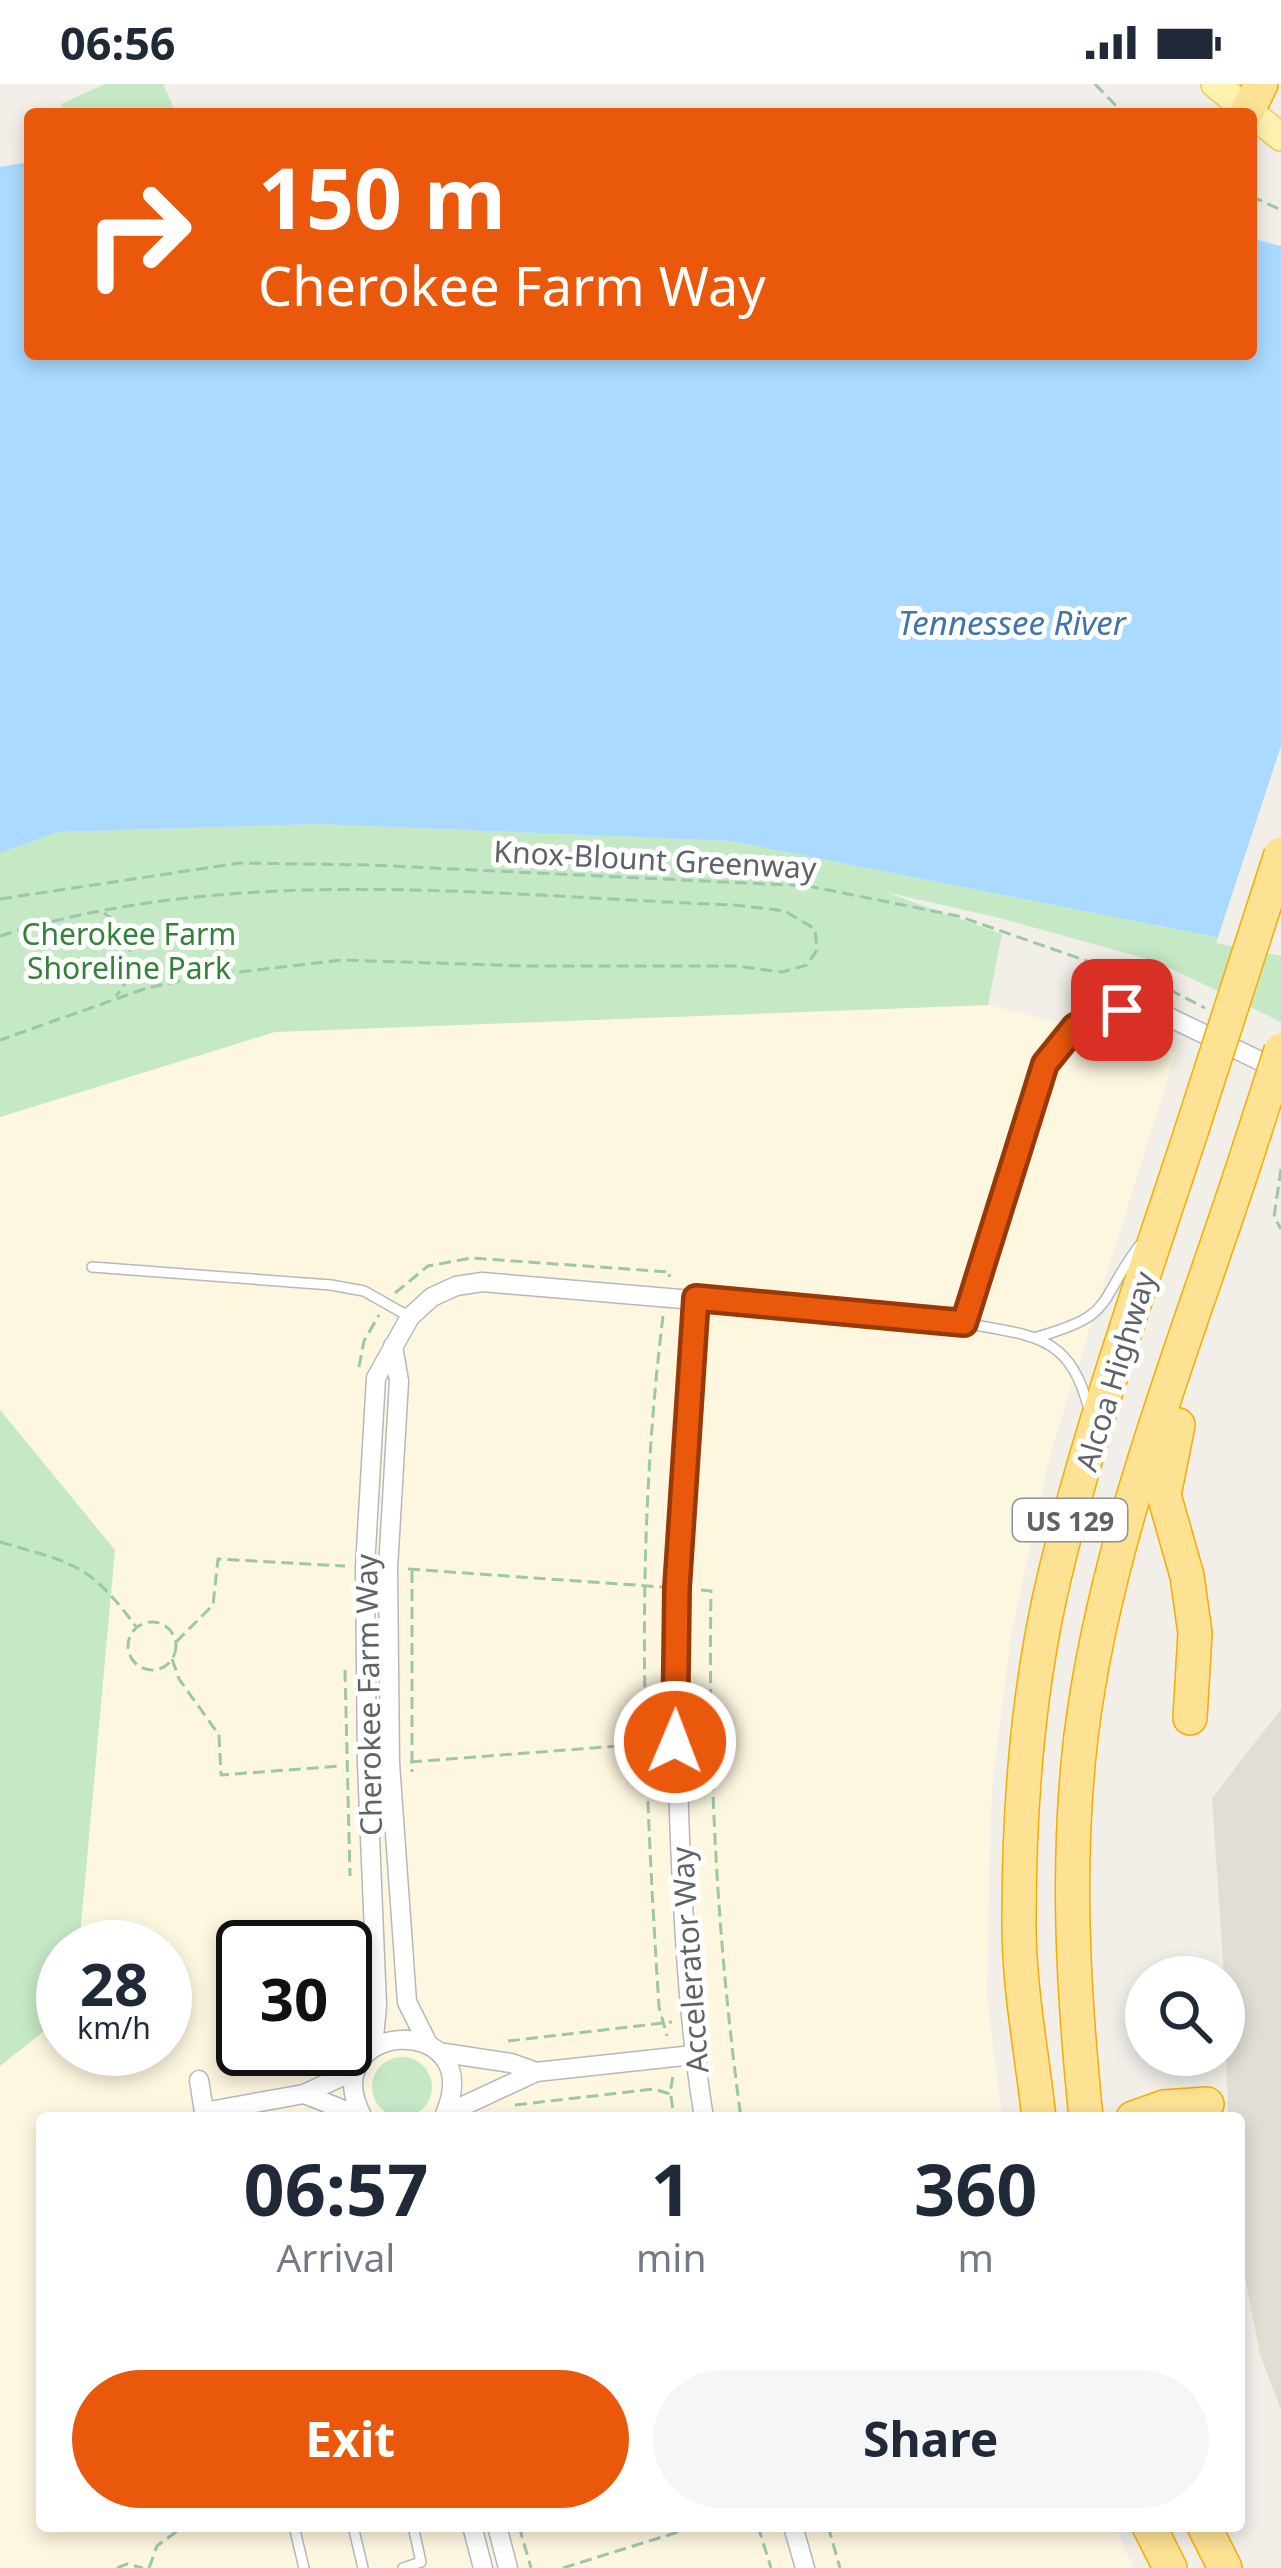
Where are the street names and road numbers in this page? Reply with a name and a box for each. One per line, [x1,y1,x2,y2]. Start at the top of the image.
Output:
street label: Knox-Blount Greenway [493,830,818,888]
street label: Alcoa Highway [1065,1265,1165,1476]
road number: US 129 [1013,1499,1127,1541]
street label: Cherokee Farm Way [345,1553,391,1836]
street label: Accelerator Way [661,1845,717,2075]

